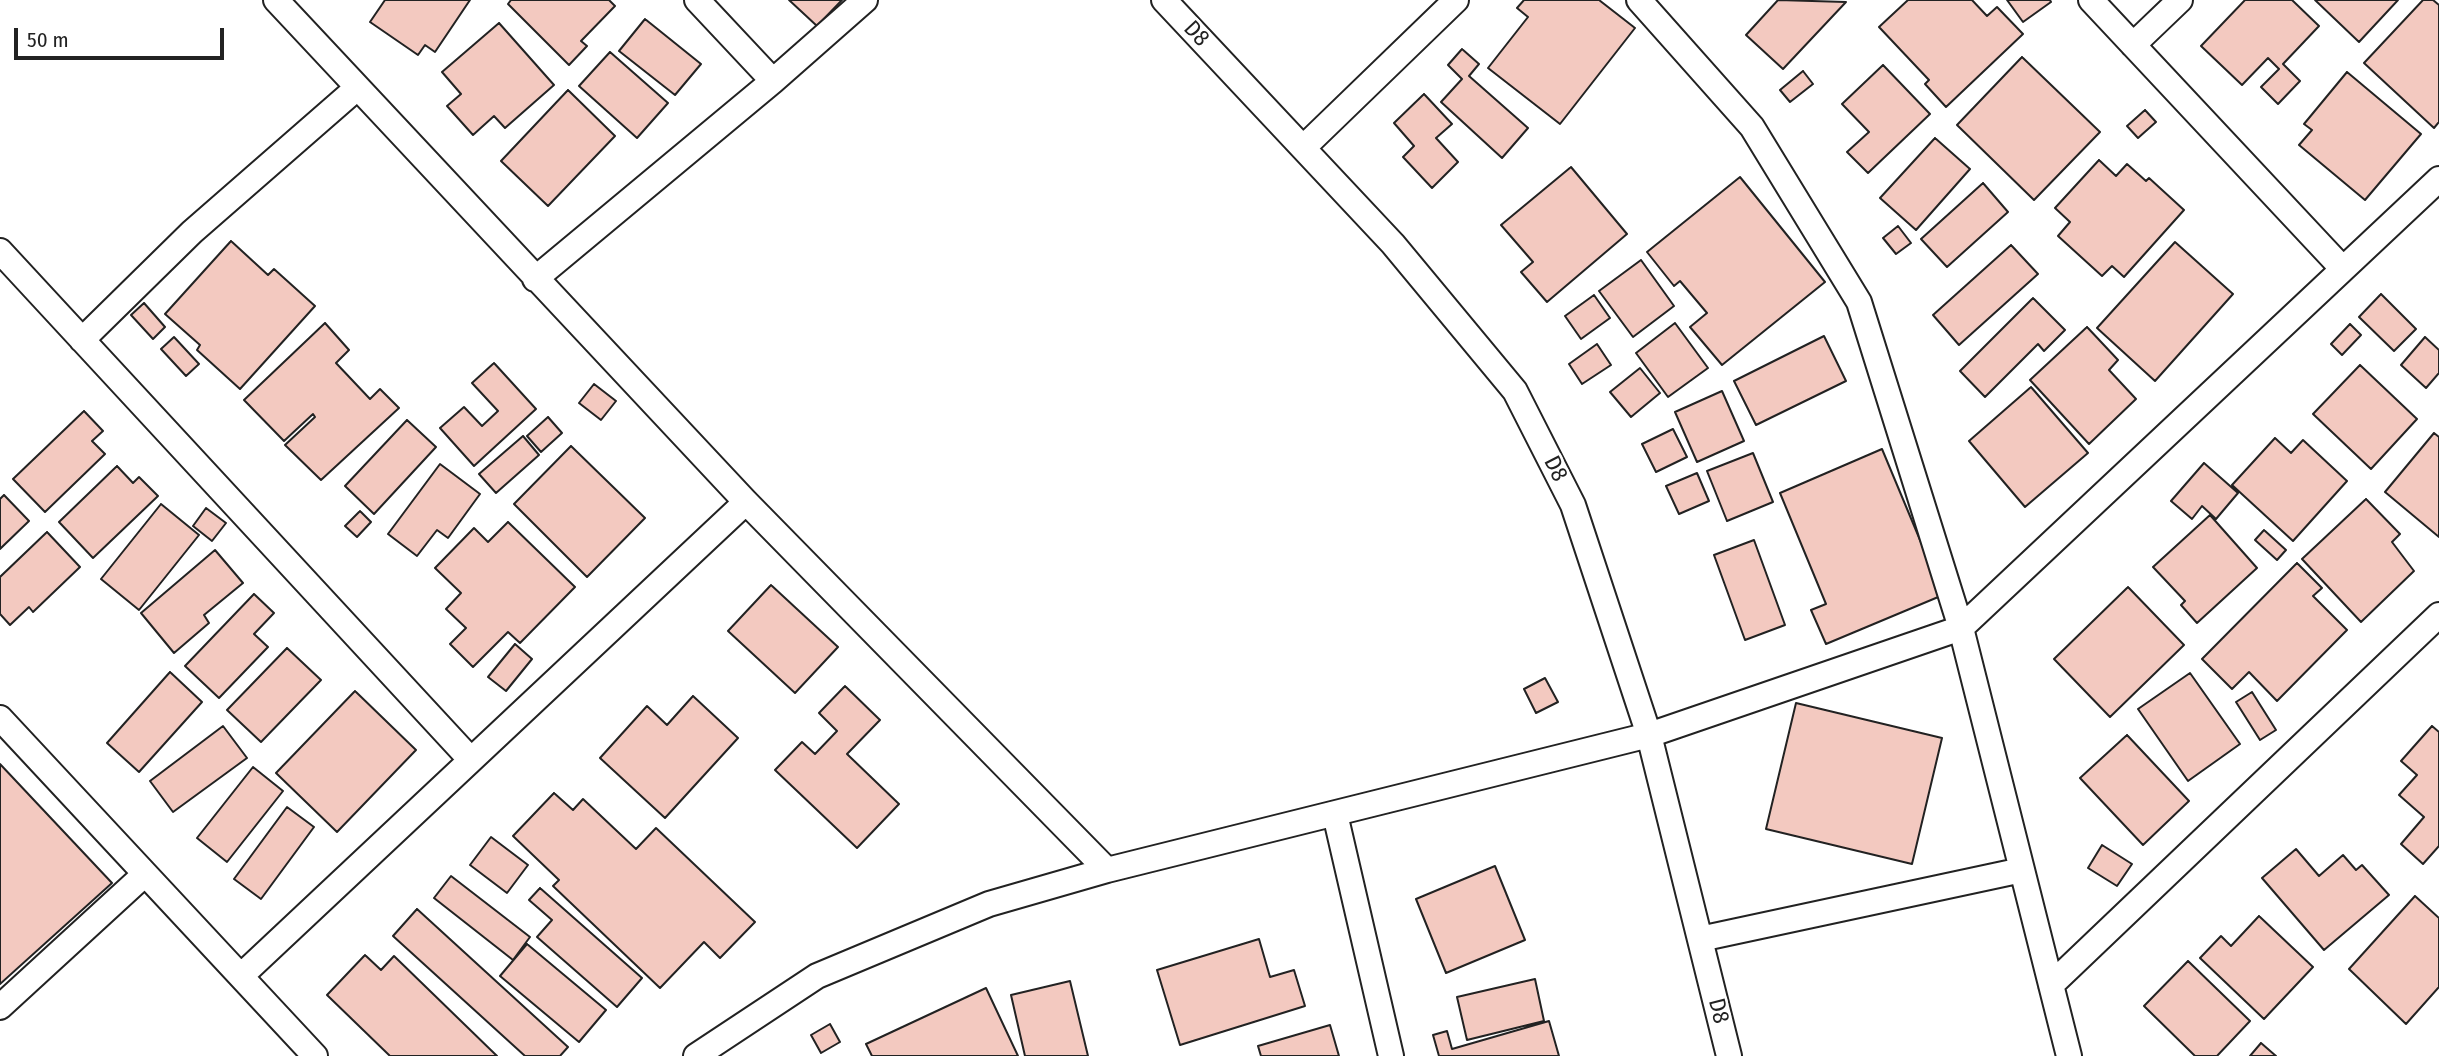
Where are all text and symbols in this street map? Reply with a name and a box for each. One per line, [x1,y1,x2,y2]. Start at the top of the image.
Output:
scale bar [18,14,228,58]
street label: D8 [1177,15,1215,53]
text: 50 m [27,27,69,53]
street label: D8 [1537,452,1573,486]
street label: D8 [1702,996,1734,1026]

